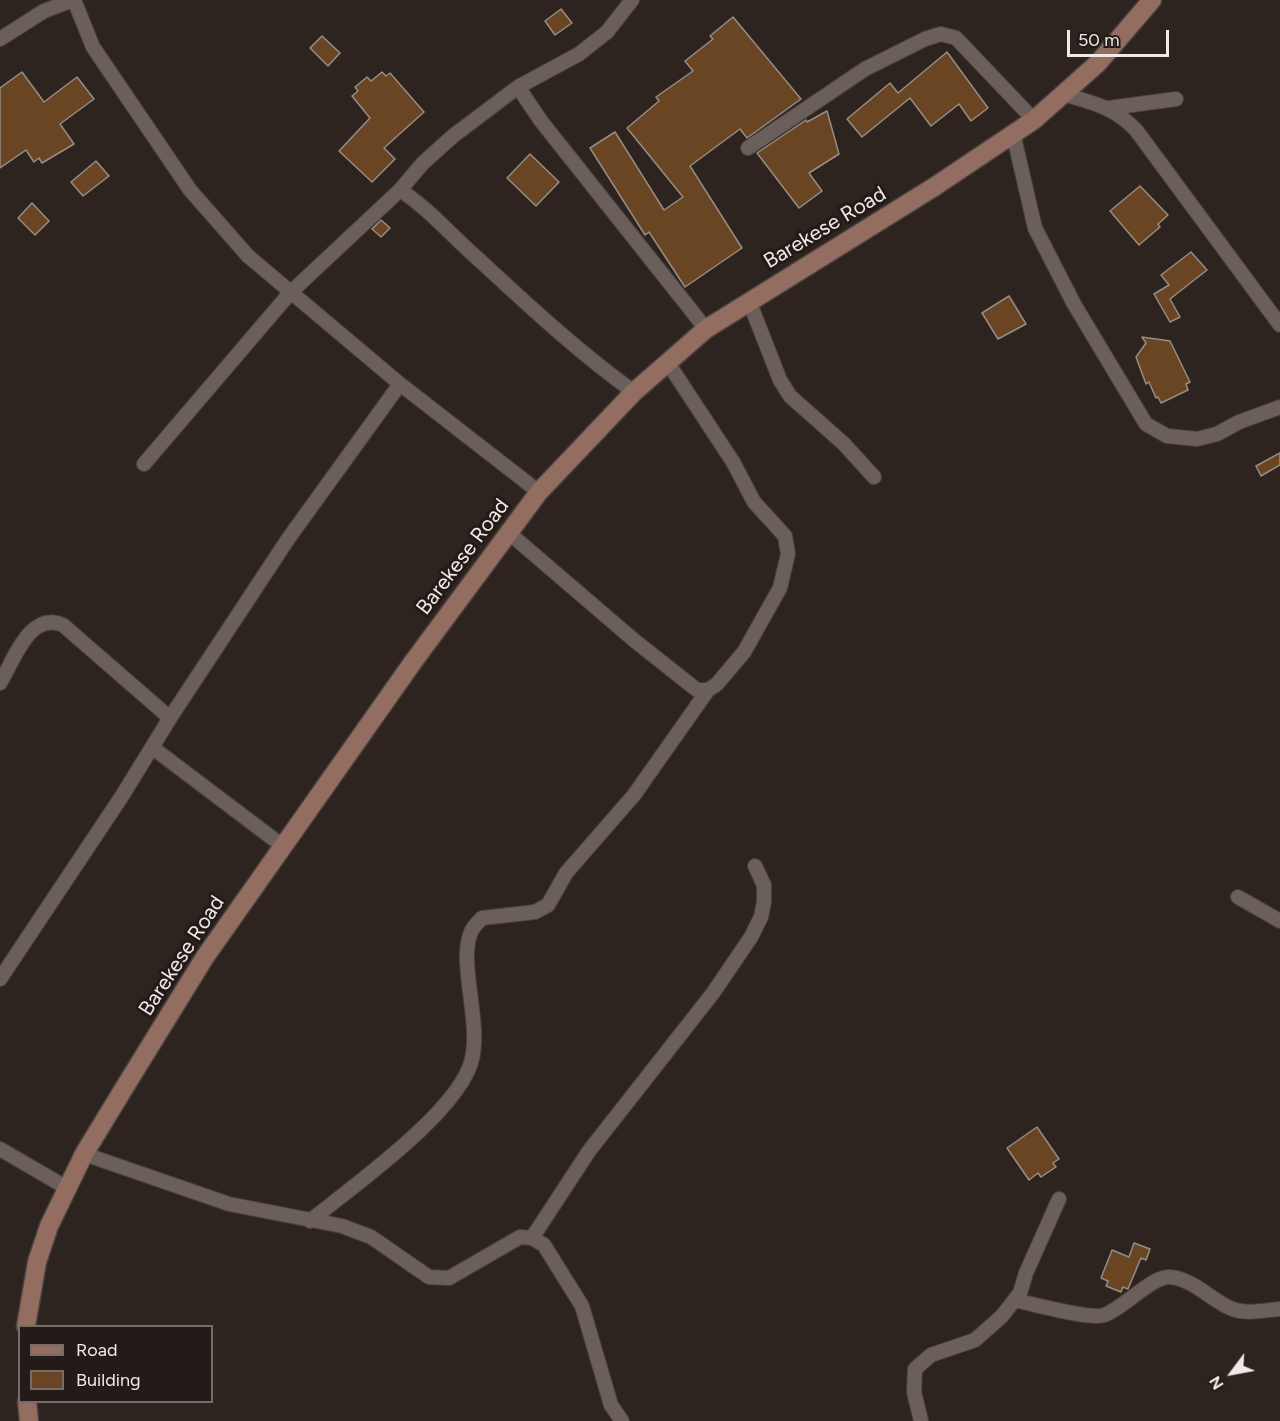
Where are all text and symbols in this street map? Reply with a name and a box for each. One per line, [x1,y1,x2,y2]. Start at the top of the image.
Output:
scale bar [1070,18,1172,56]
text: 50 m [1078,29,1120,51]
street label: Barekese Road [759,182,891,274]
street label: Barekese Road [411,494,515,620]
street label: Barekese Road [134,891,230,1021]
legend [18,1325,213,1403]
text: Road [76,1339,117,1361]
north arrow [1202,1343,1262,1403]
text: Building [76,1369,141,1391]
text: N [1205,1373,1228,1393]

